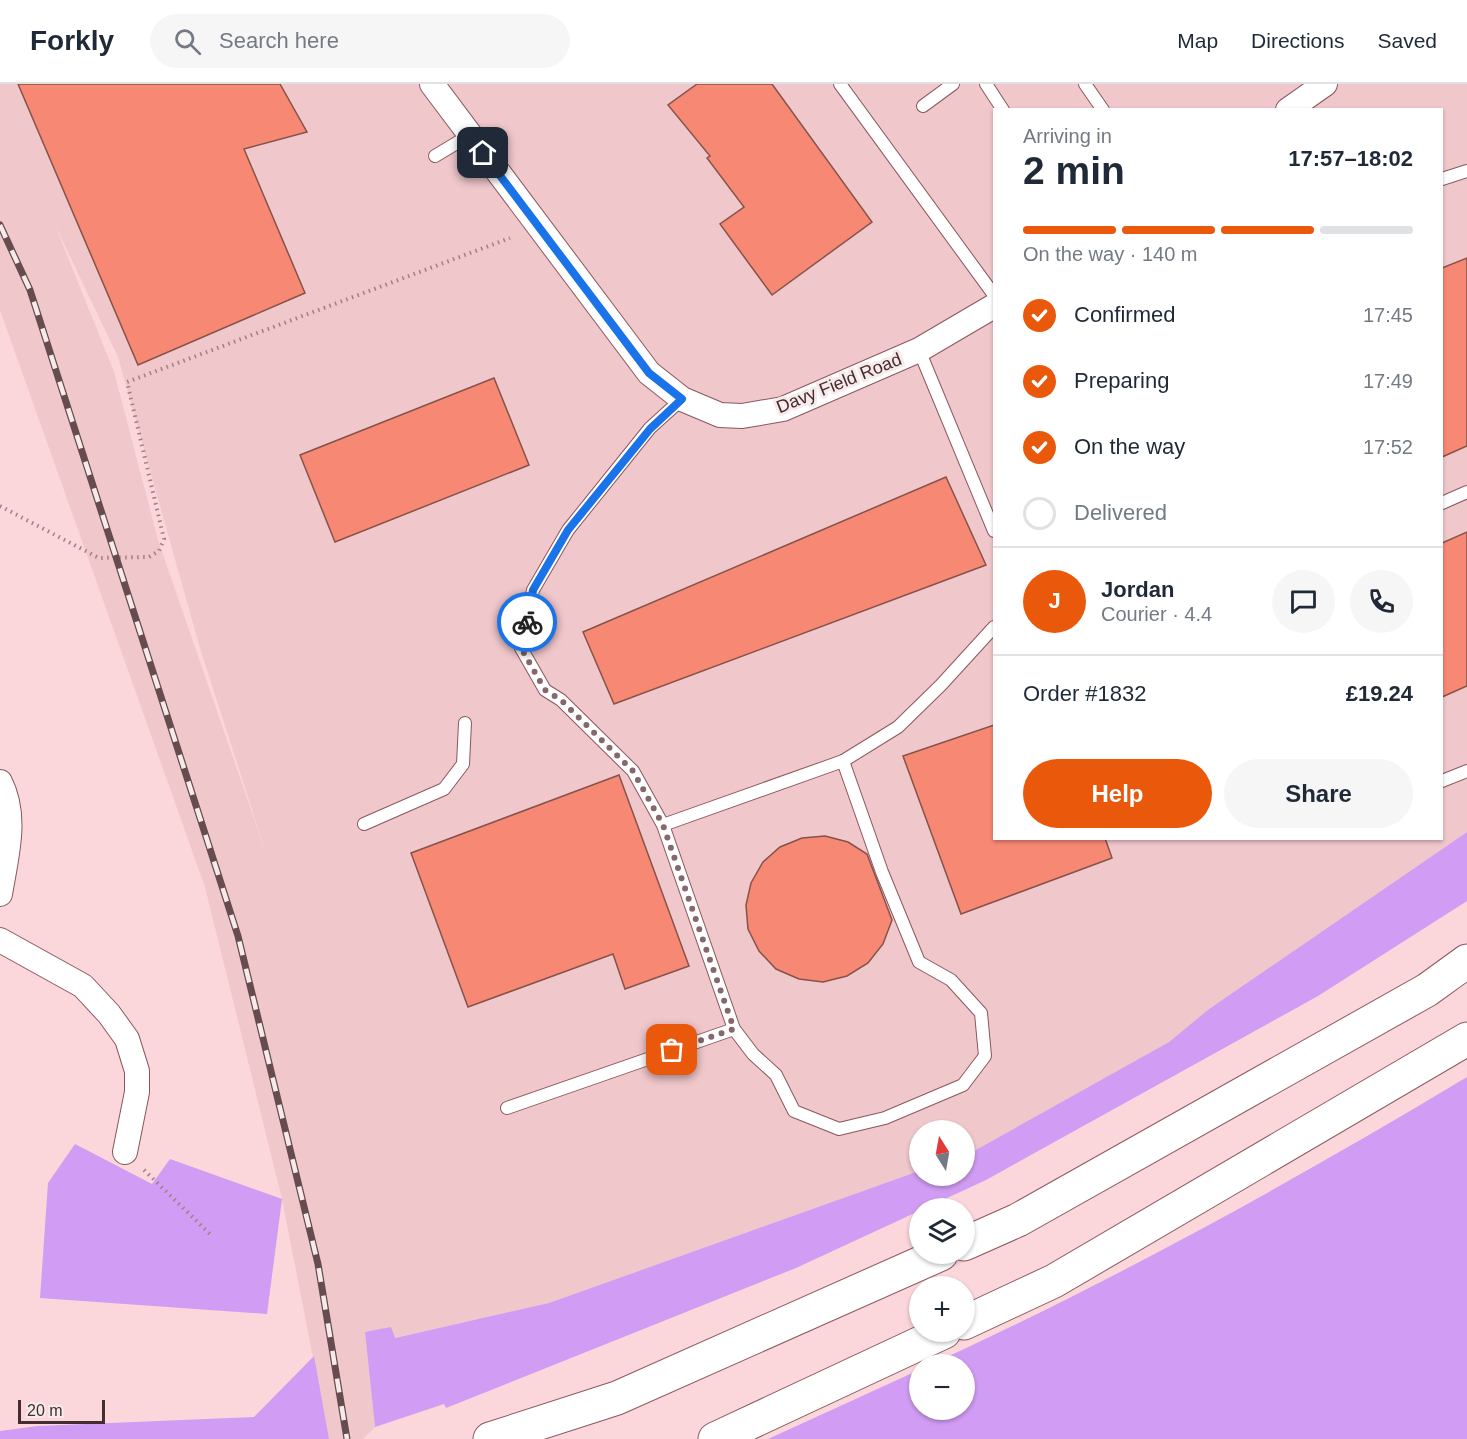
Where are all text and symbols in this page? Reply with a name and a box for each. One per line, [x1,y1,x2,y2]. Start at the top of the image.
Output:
search box [150,14,570,68]
text: Forkly [30,25,114,56]
icon: search [171,25,204,58]
text: Search here [219,28,339,53]
text: Map [1177,29,1218,52]
text: Directions [1251,29,1344,52]
text: Saved [1377,29,1437,52]
text: Arriving in [1023,125,1112,147]
pin [457,127,508,178]
icon: home [466,136,499,169]
text: 17:57–18:02 [1288,146,1413,171]
text: 2 min [1023,149,1125,192]
text: On the way · 140 m [1023,243,1198,265]
icon: check [1023,299,1056,332]
text: Confirmed [1074,302,1175,327]
text: 17:45 [1363,304,1413,326]
street label: Davy Field Road [774,349,904,417]
icon: check [1023,365,1056,398]
text: Preparing [1074,368,1169,393]
text: 17:49 [1363,370,1413,392]
icon: check [1023,431,1056,464]
text: On the way [1074,434,1185,459]
text: 17:52 [1363,436,1413,458]
text: Delivered [1074,500,1167,525]
button: chat [1272,570,1335,633]
button: phone [1350,570,1413,633]
text: Jordan [1101,577,1174,602]
text: J [1048,588,1061,613]
courier [497,592,557,652]
text: Courier · 4.4 [1101,603,1212,625]
icon: bike [511,606,544,639]
text: Order #1832 [1023,681,1147,706]
text: £19.24 [1346,681,1413,706]
button: Help [1023,759,1212,828]
button: Share [1224,759,1413,828]
pin [646,1024,697,1075]
icon: bag [655,1033,688,1066]
north arrow [909,1120,975,1186]
map controls [909,1120,975,1420]
button: layers [909,1198,975,1264]
button: + [909,1276,975,1342]
button: − [909,1354,975,1420]
scale bar [18,1397,105,1424]
text: 20 m [27,1402,63,1419]

